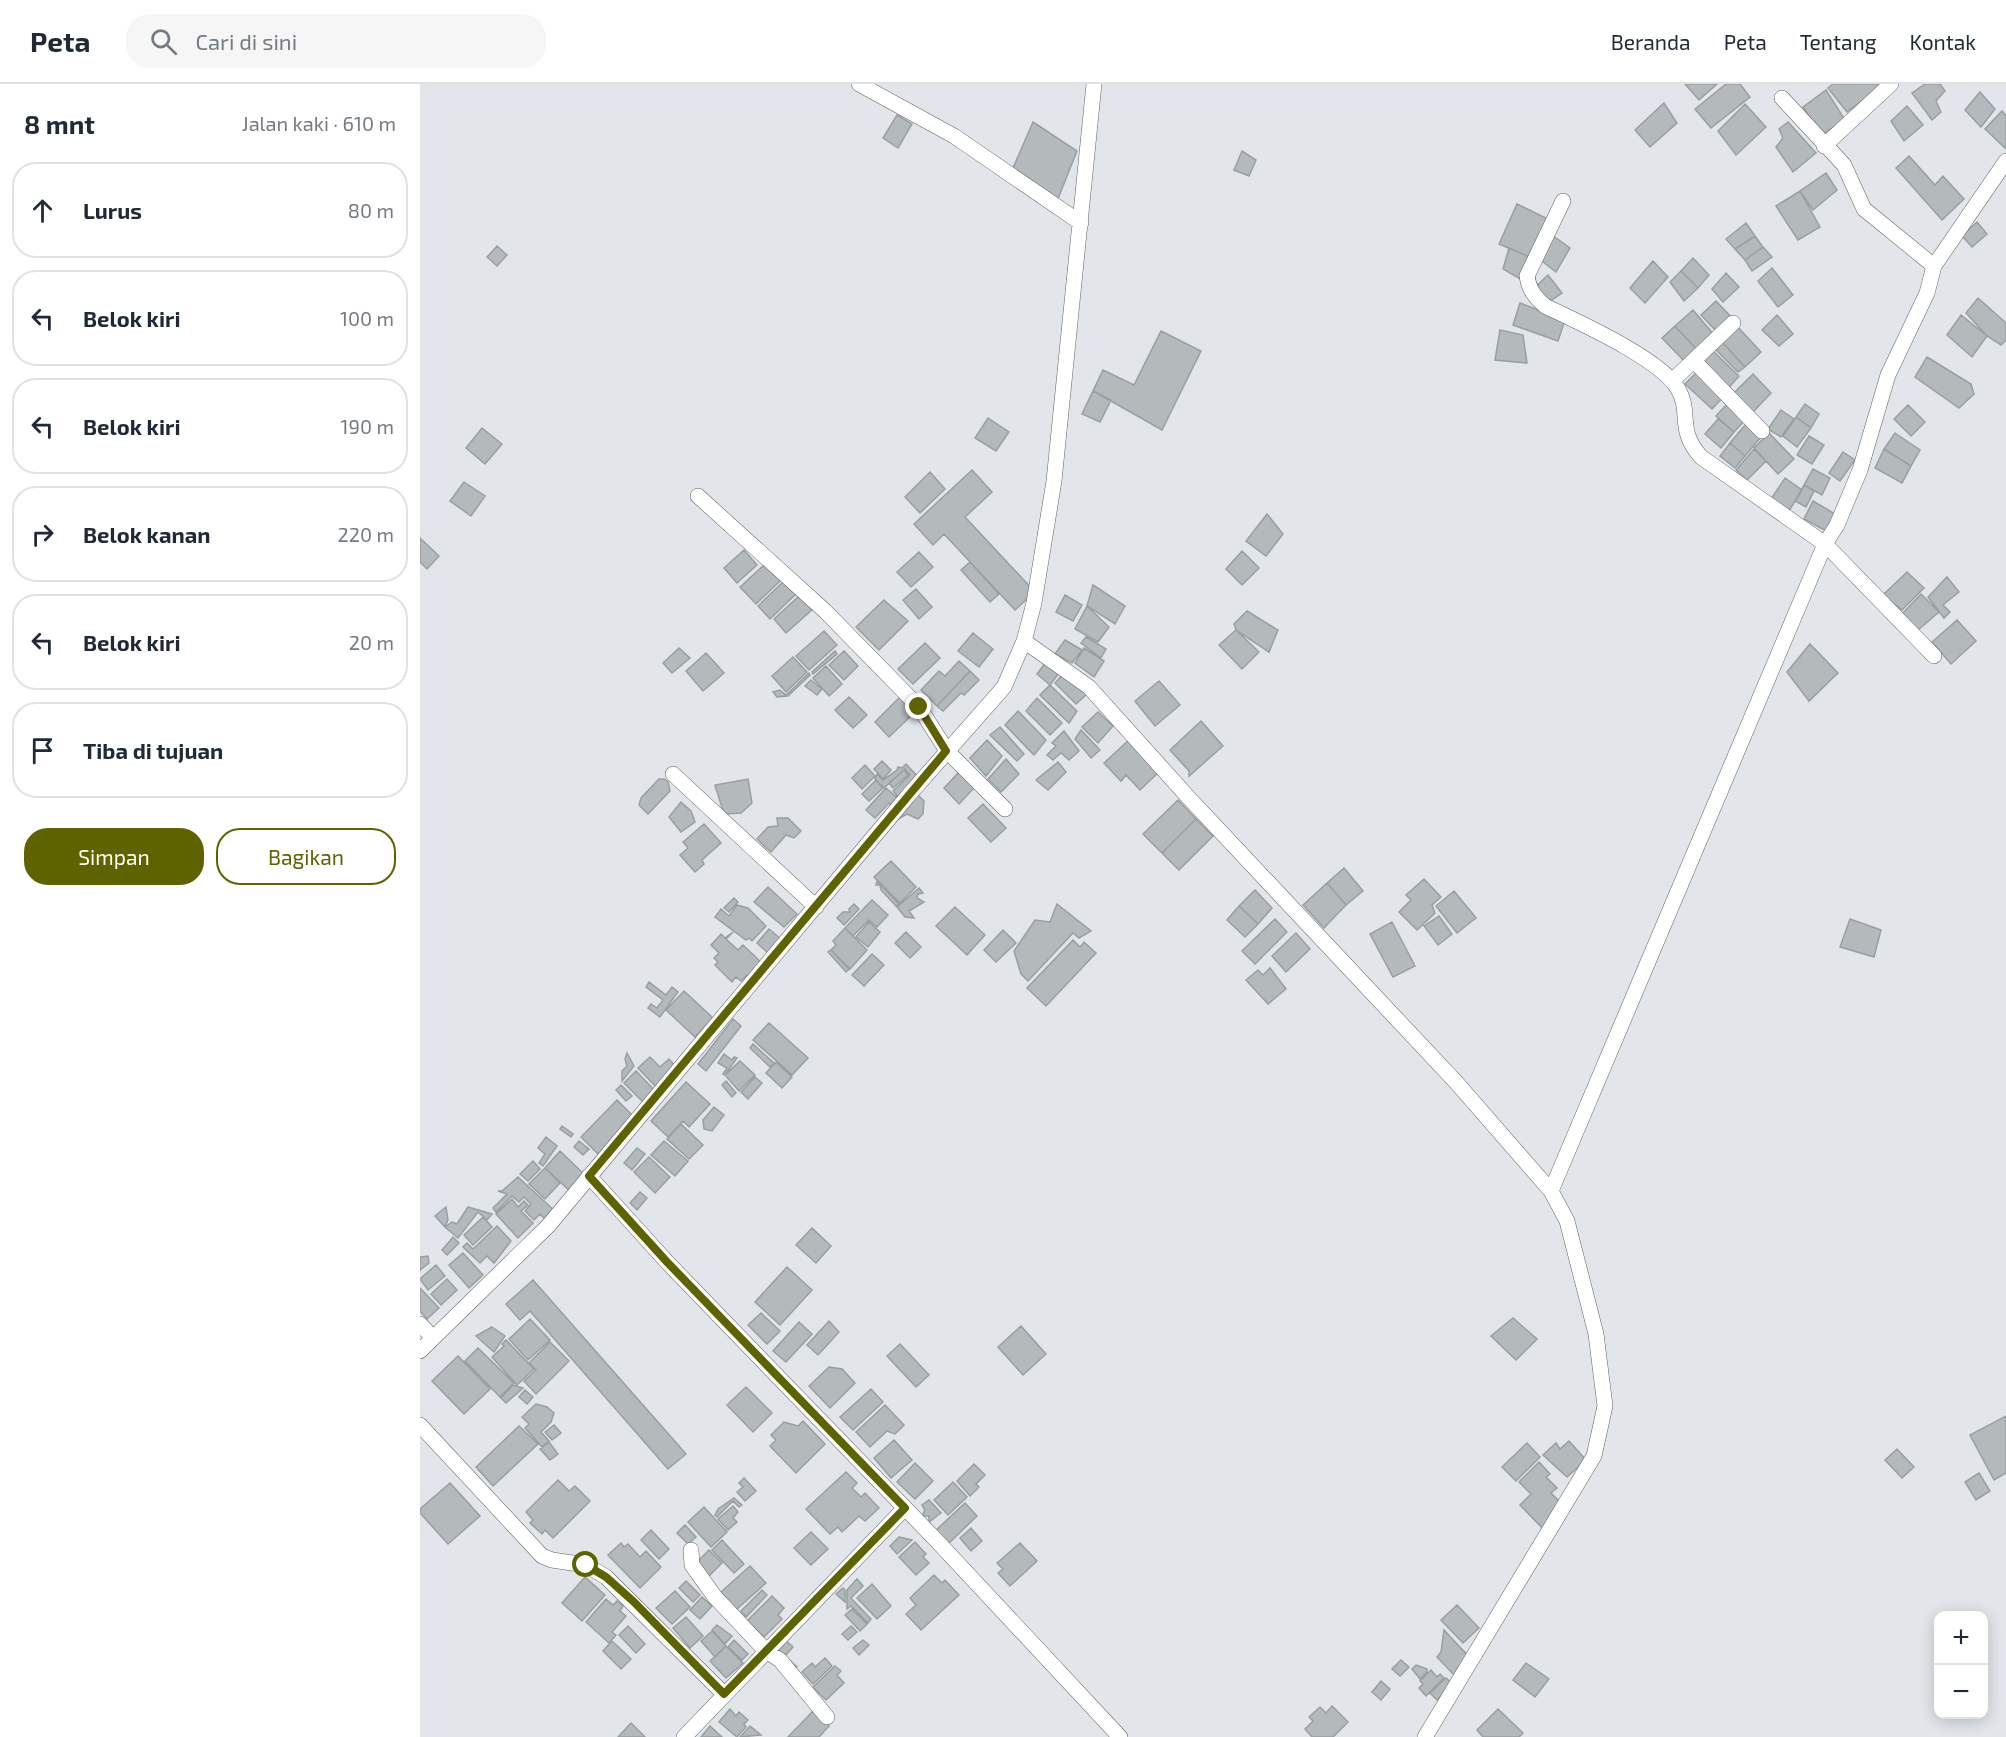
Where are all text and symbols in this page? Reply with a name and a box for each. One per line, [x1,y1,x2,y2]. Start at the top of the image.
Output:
search box [126,14,546,68]
text: Peta [30,24,90,58]
icon: search [147,25,180,58]
text: Cari di sini [195,28,297,54]
text: Beranda [1611,29,1691,54]
text: Peta [1724,29,1767,54]
text: Tentang [1800,29,1877,54]
text: Kontak [1910,29,1976,54]
text: 8 mnt [24,108,95,139]
text: Jalan kaki · 610 m [242,111,396,135]
icon: ahead [26,194,59,227]
text: Lurus [83,197,142,223]
text: 80 m [348,198,394,222]
icon: left [26,302,59,335]
text: Belok kiri [83,305,180,331]
text: 100 m [340,306,394,330]
icon: left [26,410,59,443]
text: Belok kiri [83,413,180,439]
text: 190 m [341,414,394,438]
icon: right [26,518,59,551]
text: Belok kanan [83,521,210,547]
text: 220 m [337,522,394,546]
icon: left [26,626,59,659]
text: Belok kiri [83,629,180,655]
text: 20 m [349,630,394,654]
route end [905,693,931,719]
icon: arrive [26,734,59,767]
text: Tiba di tujuan [83,737,223,763]
button: Simpan [24,828,204,885]
button: Bagikan [216,828,396,885]
route start [572,1551,598,1577]
map controls [1934,1611,1988,1719]
button: + [1934,1611,1988,1665]
button: − [1934,1665,1988,1719]

